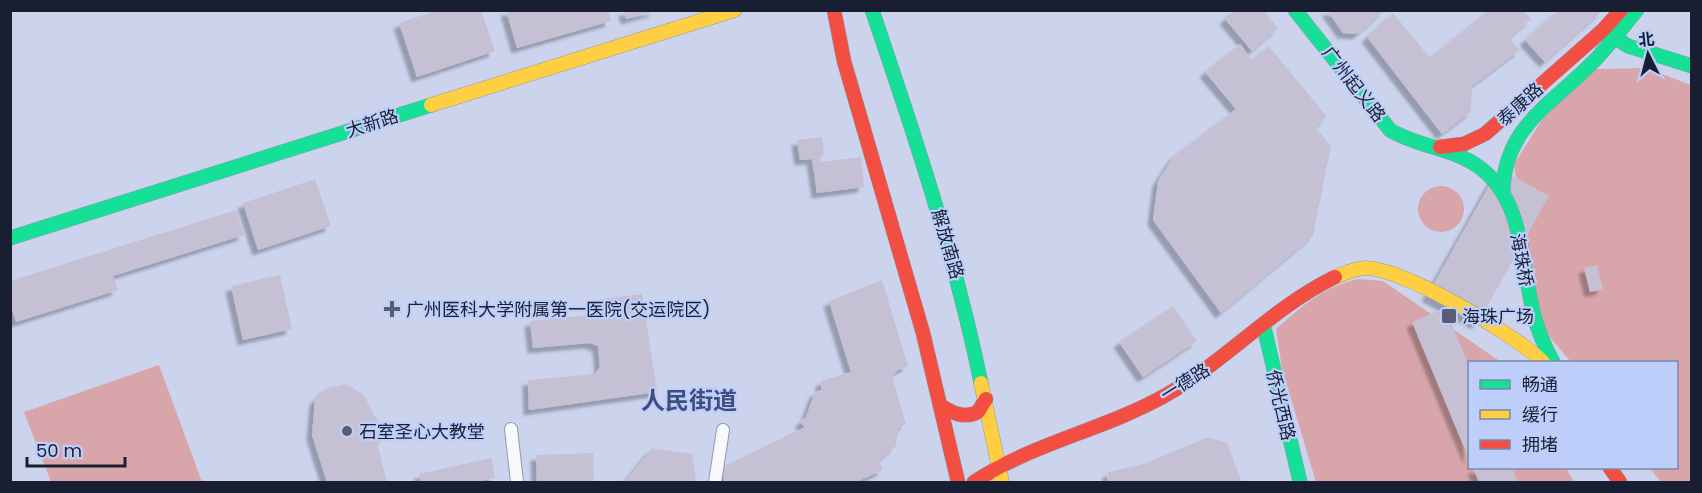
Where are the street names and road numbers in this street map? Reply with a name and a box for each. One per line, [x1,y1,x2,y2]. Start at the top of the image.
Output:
street label: 广州起义路 [1316,41,1392,127]
street label: 泰康路 [1492,77,1548,131]
street label: 大新路 [342,103,402,143]
street label: 解放南路 [926,206,970,282]
street label: 海珠桥 [1505,231,1539,289]
street label: 一德路 [1155,357,1215,407]
street label: 侨光西路 [1261,367,1301,443]

